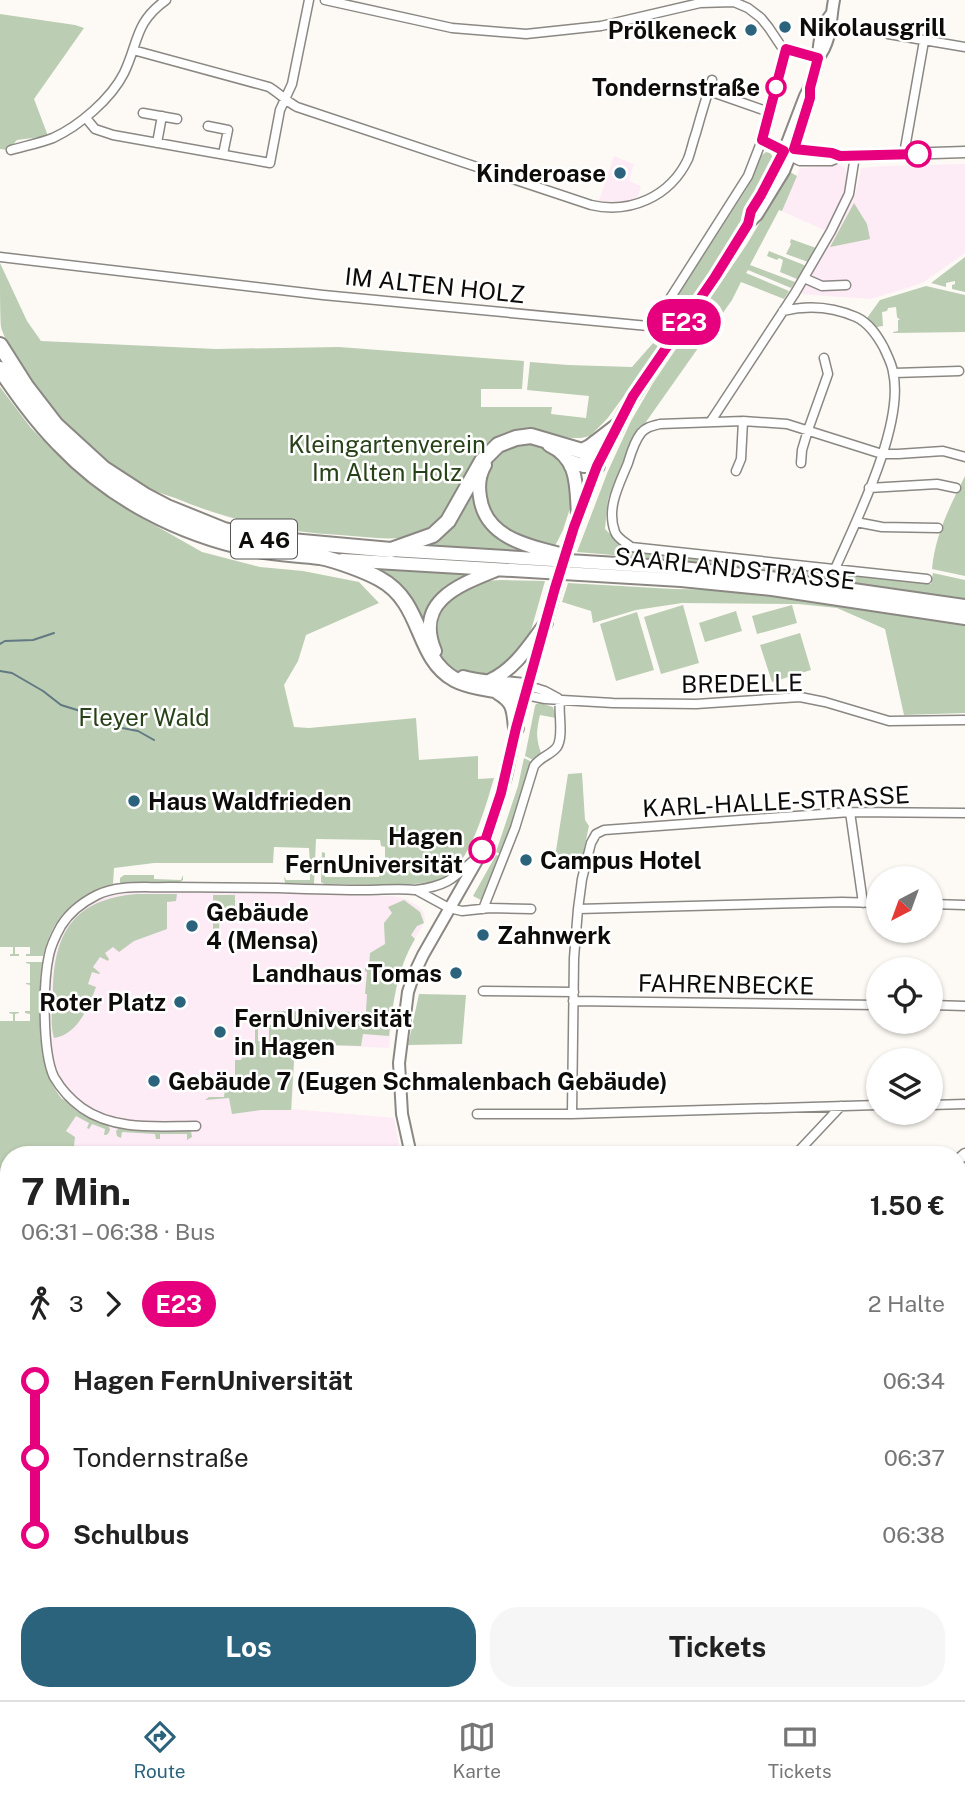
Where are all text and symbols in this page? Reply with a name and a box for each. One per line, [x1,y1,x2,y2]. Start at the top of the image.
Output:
place label: Nikolausgrill [799,13,946,41]
place label: Prölkeneck [608,16,737,44]
marker: Nikolausgrill [777,19,793,35]
marker: Prölkeneck [743,22,759,38]
place label: Tondernstraße [592,73,760,101]
marker: Tondernstraße [766,77,786,97]
unlabelled marker [905,141,931,167]
place label: Kinderoase [476,159,606,187]
marker: Kinderoase [612,165,628,181]
street label: IM ALTEN HOLZ [344,262,526,308]
line badge: E23 [644,299,724,345]
text: E23 [661,308,707,336]
park label: Kleingartenverein Im Alten Holz [288,430,486,486]
road number: A 46 [231,520,297,558]
street label: SAARLANDSTRASSE [613,541,857,595]
street label: BREDELLE [681,668,803,698]
park label: Fleyer Wald [78,703,210,731]
street label: KARL-HALLE-STRASSE [642,780,910,822]
place label: Haus Waldfrieden [148,787,352,815]
marker: Haus Waldfrieden [126,793,142,809]
place label: Hagen FernUniversität [285,822,463,878]
marker: Hagen FernUniversität [469,837,495,863]
place label: Campus Hotel [540,846,702,874]
marker: Campus Hotel [518,852,534,868]
north arrow [866,866,943,943]
map controls [866,866,943,1125]
place label: Gebäude 4 (Mensa) [206,898,319,954]
marker: Gebäude 4 (Mensa) [184,918,200,934]
place label: Zahnwerk [497,921,611,949]
marker: Zahnwerk [475,927,491,943]
button: locate [866,957,943,1034]
place label: Landhaus Tomas [252,959,442,987]
marker: Landhaus Tomas [448,965,464,981]
street label: FAHRENBECKE [638,968,814,1000]
place label: Roter Platz [39,988,166,1016]
marker: Roter Platz [172,994,188,1010]
place label: FernUniversität in Hagen [234,1004,412,1060]
marker: FernUniversität in Hagen [212,1024,228,1040]
button: layers [866,1048,943,1125]
place label: Gebäude 7 (Eugen Schmalenbach Gebäude) [168,1067,668,1095]
marker: Gebäude 7 (Eugen Schmalenbach Gebäude) [146,1073,162,1089]
text: 7 Min. [21,1169,131,1214]
text: 1.50 € [870,1190,945,1221]
text: 06:31 – 06:38 · Bus [21,1218,215,1245]
icon: walk [21,1285,59,1323]
icon: forward [94,1285,132,1323]
text: 3 [69,1290,84,1317]
text: E23 [156,1290,202,1318]
text: 2 Halte [868,1290,945,1317]
text: Hagen FernUniversität [73,1365,353,1396]
text: 06:34 [883,1367,945,1394]
text: Tondernstraße [73,1442,249,1473]
text: 06:37 [884,1444,945,1471]
text: Schulbus [73,1519,189,1550]
text: 06:38 [882,1521,945,1548]
button: Los [21,1607,476,1687]
button: Tickets [490,1607,945,1687]
tab: Route [133,1718,186,1782]
tab: Karte [453,1718,501,1782]
tab: Tickets [768,1718,832,1782]

